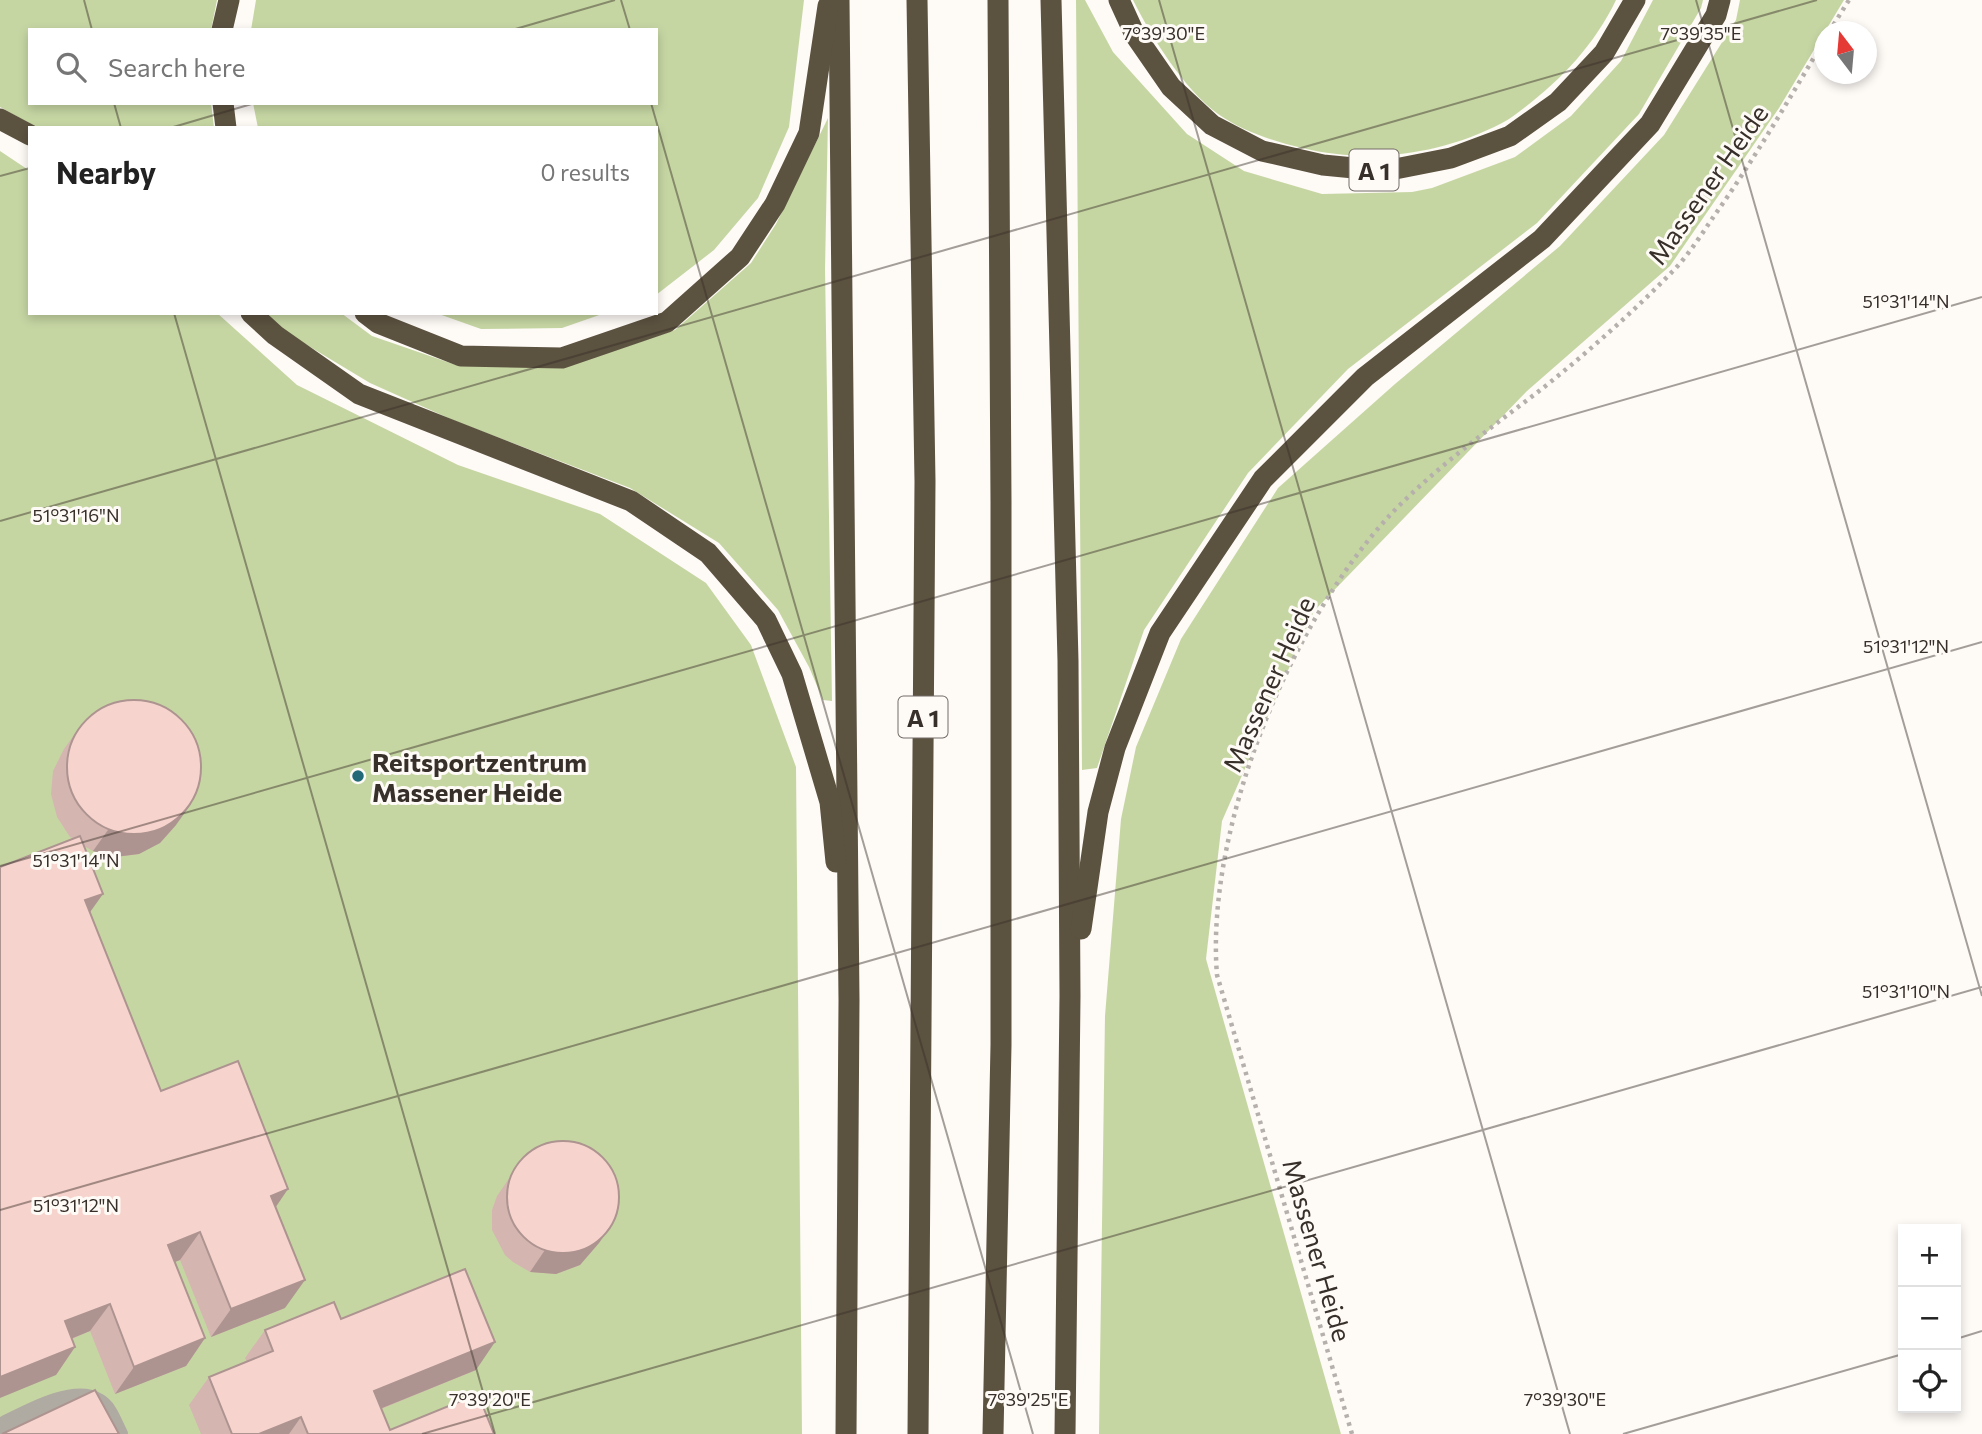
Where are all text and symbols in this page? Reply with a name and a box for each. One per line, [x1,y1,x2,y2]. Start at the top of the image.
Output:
north arrow [1814,21,1877,84]
text: 7°39'30"E [1123,22,1205,44]
text: 7°39'35"E [1661,22,1741,44]
search box [28,28,658,105]
icon: search [52,48,90,86]
text: Search here [108,51,246,82]
street label: Massener Heide [1640,98,1774,270]
road number: A 1 [1350,150,1398,190]
text: Nearby [56,153,156,190]
text: 0 results [541,158,630,186]
text: 51°31'14"N [1862,290,1950,312]
text: 51°31'16"N [32,504,120,526]
street label: Massener Heide [1216,592,1320,776]
text: 51°31'12"N [1863,635,1949,657]
road number: A 1 [898,696,948,738]
place label: Reitsportzentrum Massener Heide [372,746,587,807]
marker: Reitsportzentrum Massener Heide [350,768,366,784]
text: 51°31'14"N [32,849,120,871]
text: 51°31'10"N [1862,980,1950,1002]
street label: Massener Heide [1277,1155,1359,1345]
text: 51°31'12"N [33,1194,119,1216]
map controls [1898,1224,1961,1413]
button: + [1898,1224,1961,1287]
button: − [1898,1287,1961,1350]
button: locate [1898,1350,1961,1413]
text: 7°39'20"E [449,1388,531,1410]
text: 7°39'25"E [988,1388,1068,1410]
text: 7°39'30"E [1524,1388,1606,1410]

